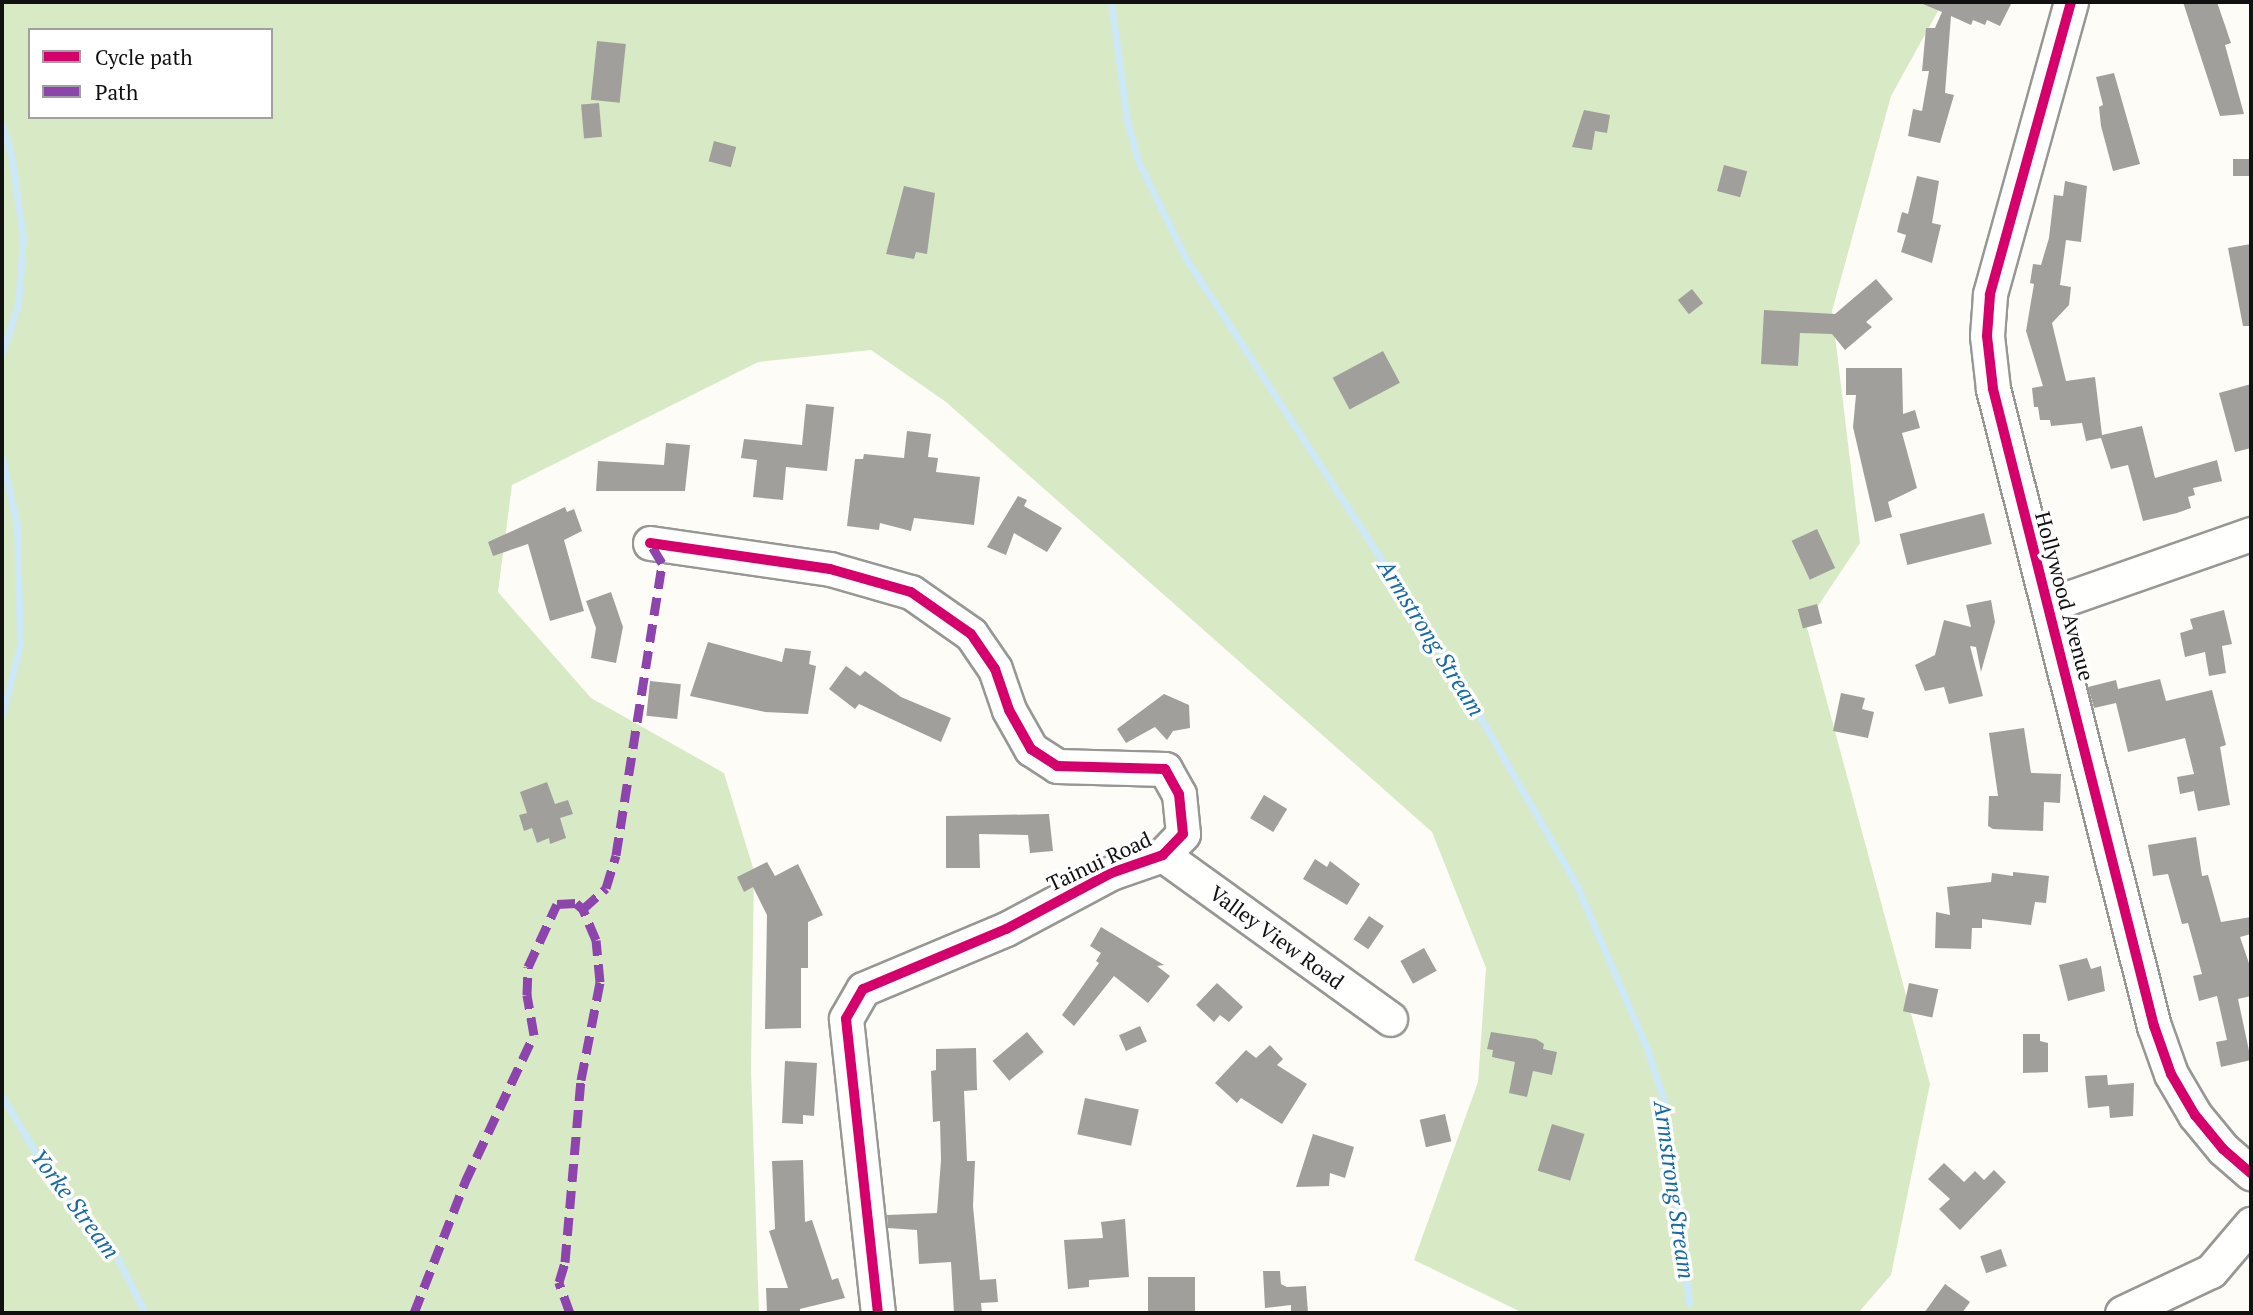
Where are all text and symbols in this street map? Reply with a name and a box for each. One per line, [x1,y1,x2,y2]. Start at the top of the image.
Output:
legend [28,28,273,119]
text: Cycle path [95,43,193,71]
text: Path [95,78,138,106]
street label: Hollywood Avenue [2030,508,2100,684]
water label: Armstrong Stream [1372,554,1490,722]
street label: Tainui Road [1043,826,1155,896]
street label: Valley View Road [1205,880,1349,994]
water label: Armstrong Stream [1648,1099,1700,1281]
water label: Yorke Stream [25,1144,125,1264]

